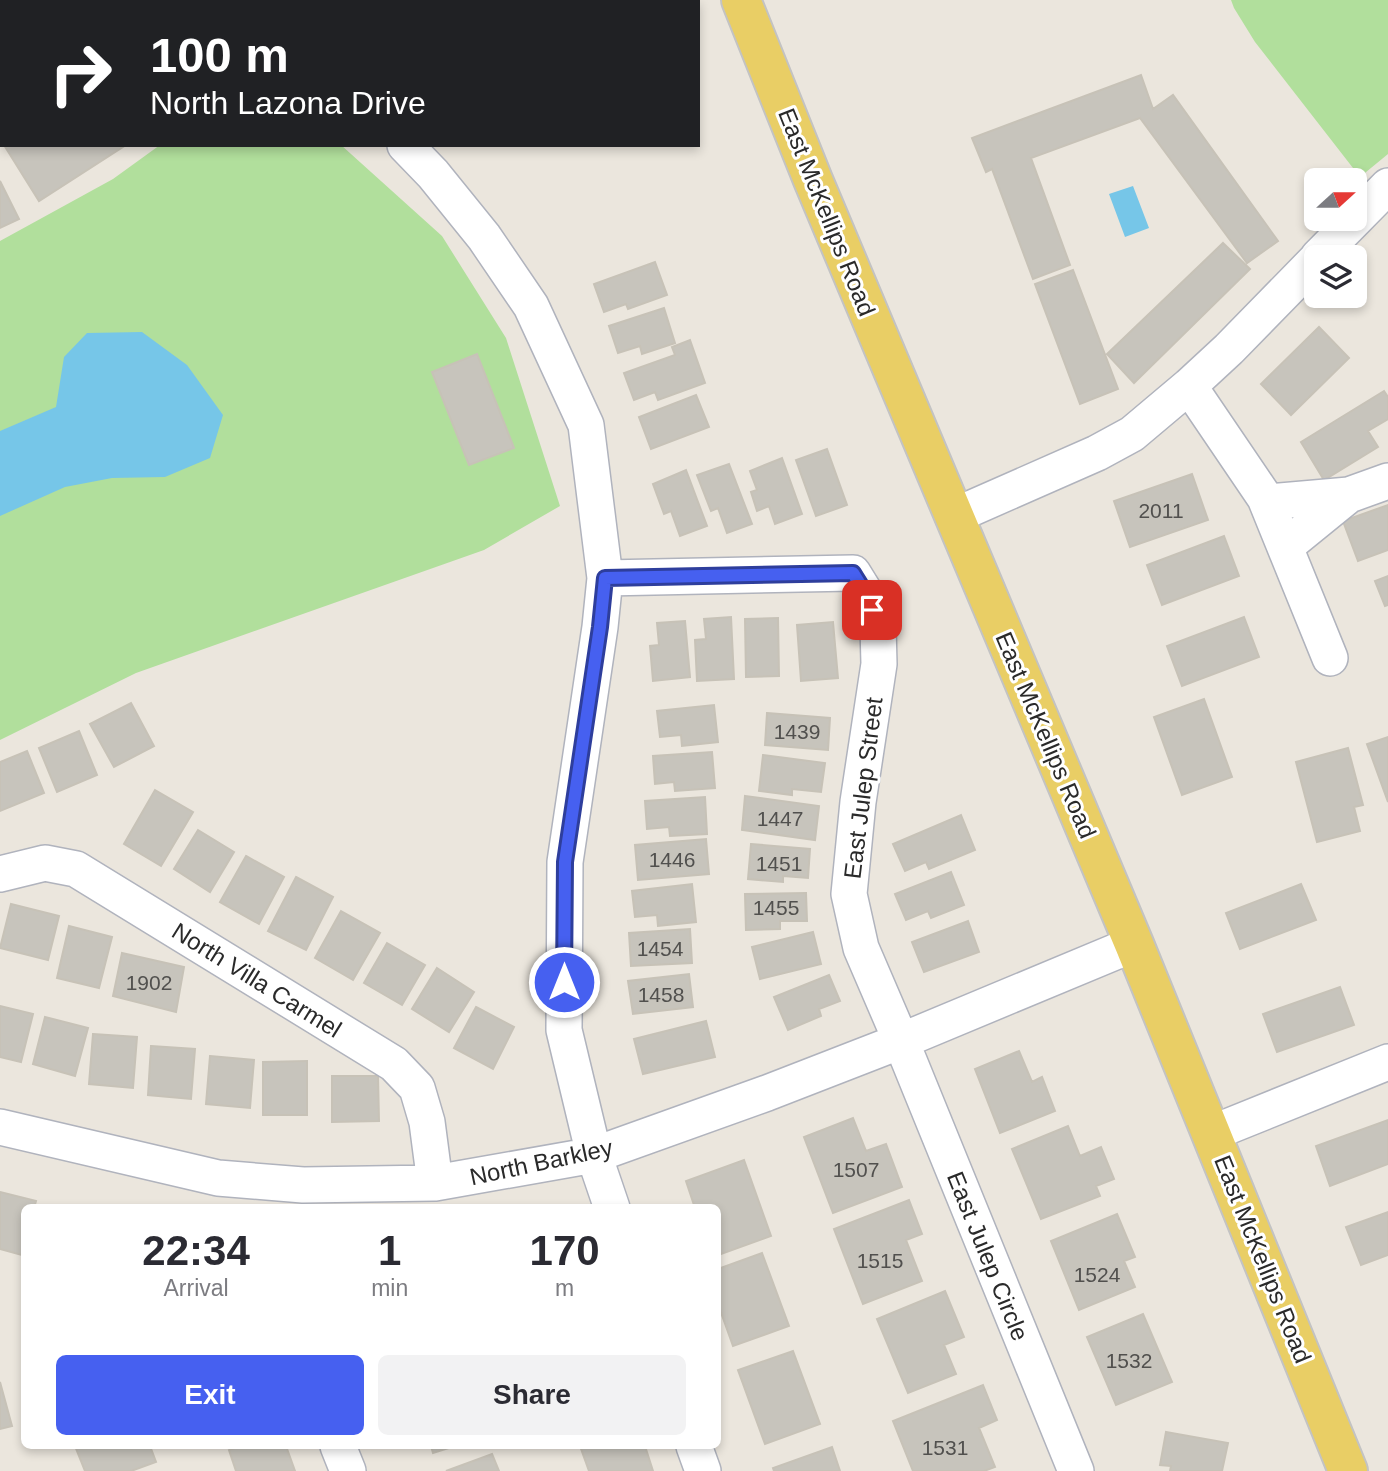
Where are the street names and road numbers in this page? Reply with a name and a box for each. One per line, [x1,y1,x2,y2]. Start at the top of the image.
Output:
street label: East McKellips Road [773,104,881,320]
street label: East McKellips Road [990,628,1102,842]
street label: East Julep Street [838,695,888,880]
street label: North Villa Carmel [167,917,347,1043]
street label: North Barkley [467,1134,615,1190]
street label: East McKellips Road [1209,1151,1317,1367]
street label: East Julep Circle [942,1167,1034,1345]

